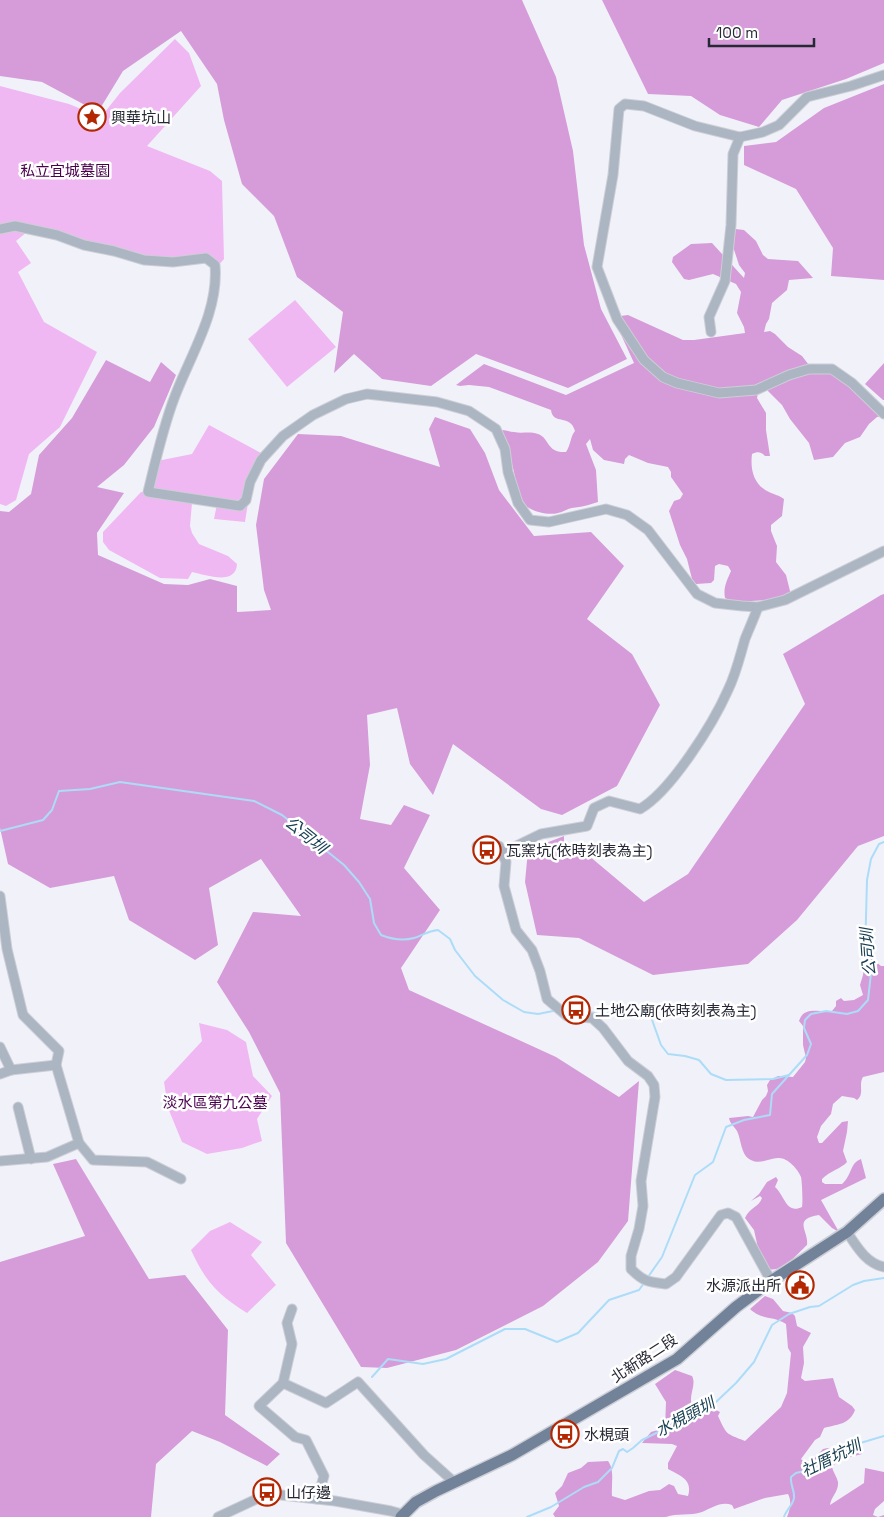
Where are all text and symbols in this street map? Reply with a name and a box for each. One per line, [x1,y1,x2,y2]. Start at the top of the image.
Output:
scale bar [709,15,814,47]
text: 100 m [716,23,758,42]
place icon: 興華坑山 [77,102,107,132]
place label: 興華坑山 [111,108,171,127]
park label: 私立宜城墓園 [20,161,110,180]
water label: 公司圳 [281,812,333,860]
bus stop icon: 瓦窯坑(依時刻表為主) [472,835,502,865]
place label: 瓦窯坑(依時刻表為主) [506,841,652,861]
water label: 公司圳 [856,925,880,977]
bus stop icon: 土地公廟(依時刻表為主) [561,995,591,1025]
place label: 土地公廟(依時刻表為主) [595,1001,756,1021]
park label: 淡水區第九公墓 [162,1093,268,1112]
public building icon: 水源派出所 [785,1270,815,1300]
place label: 水源派出所 [706,1276,781,1295]
street label: 北新路二段 [607,1330,681,1386]
water label: 水梘頭圳 [652,1392,720,1441]
bus stop icon: 水梘頭 [550,1419,580,1449]
place label: 水梘頭 [584,1425,629,1444]
water label: 社厝坑圳 [798,1434,866,1481]
bus stop icon: 山仔邊 [252,1477,282,1507]
place label: 山仔邊 [286,1483,331,1502]

